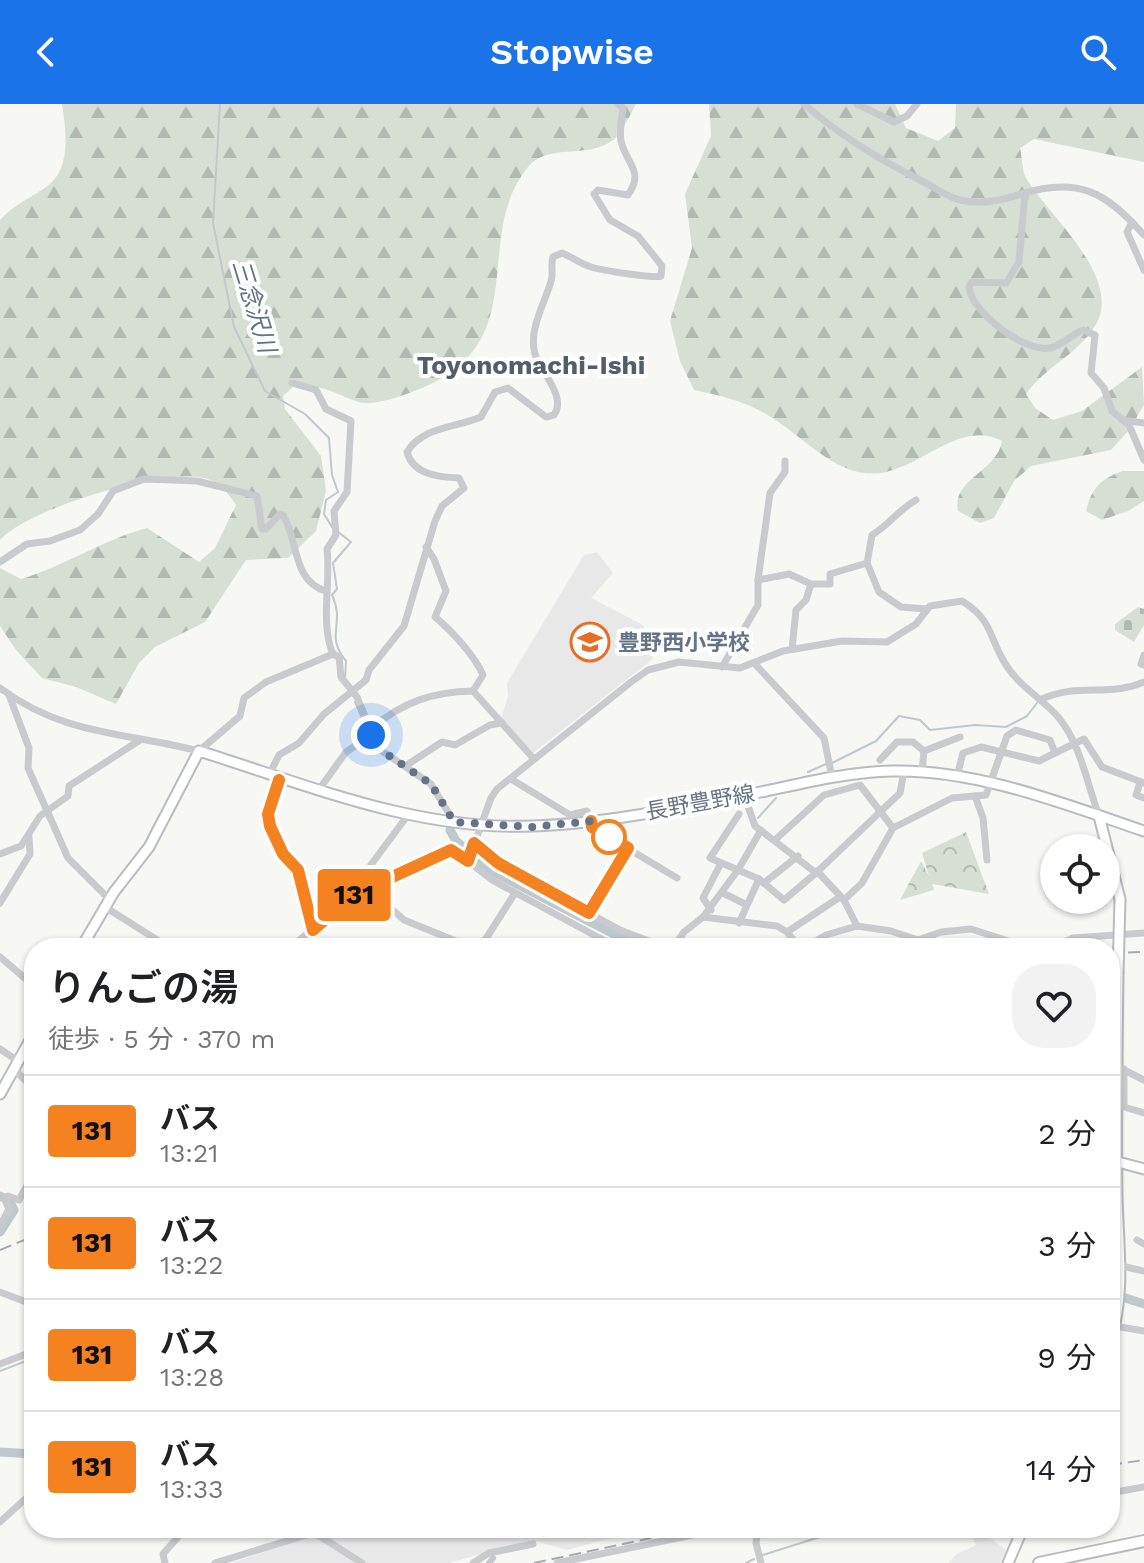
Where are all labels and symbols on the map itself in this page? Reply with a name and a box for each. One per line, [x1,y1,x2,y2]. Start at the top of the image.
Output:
water label: 三念沢川 [227,256,282,359]
district label: Toyonomachi-Ishi [417,350,645,380]
school or university icon: 豊野西小学校 [569,621,611,663]
place label: 豊野西小学校 [618,630,750,655]
your location [351,715,391,755]
street label: 長野豊野線 [644,781,756,824]
unlabelled marker [592,820,626,854]
line badge: 131 [308,869,400,921]

